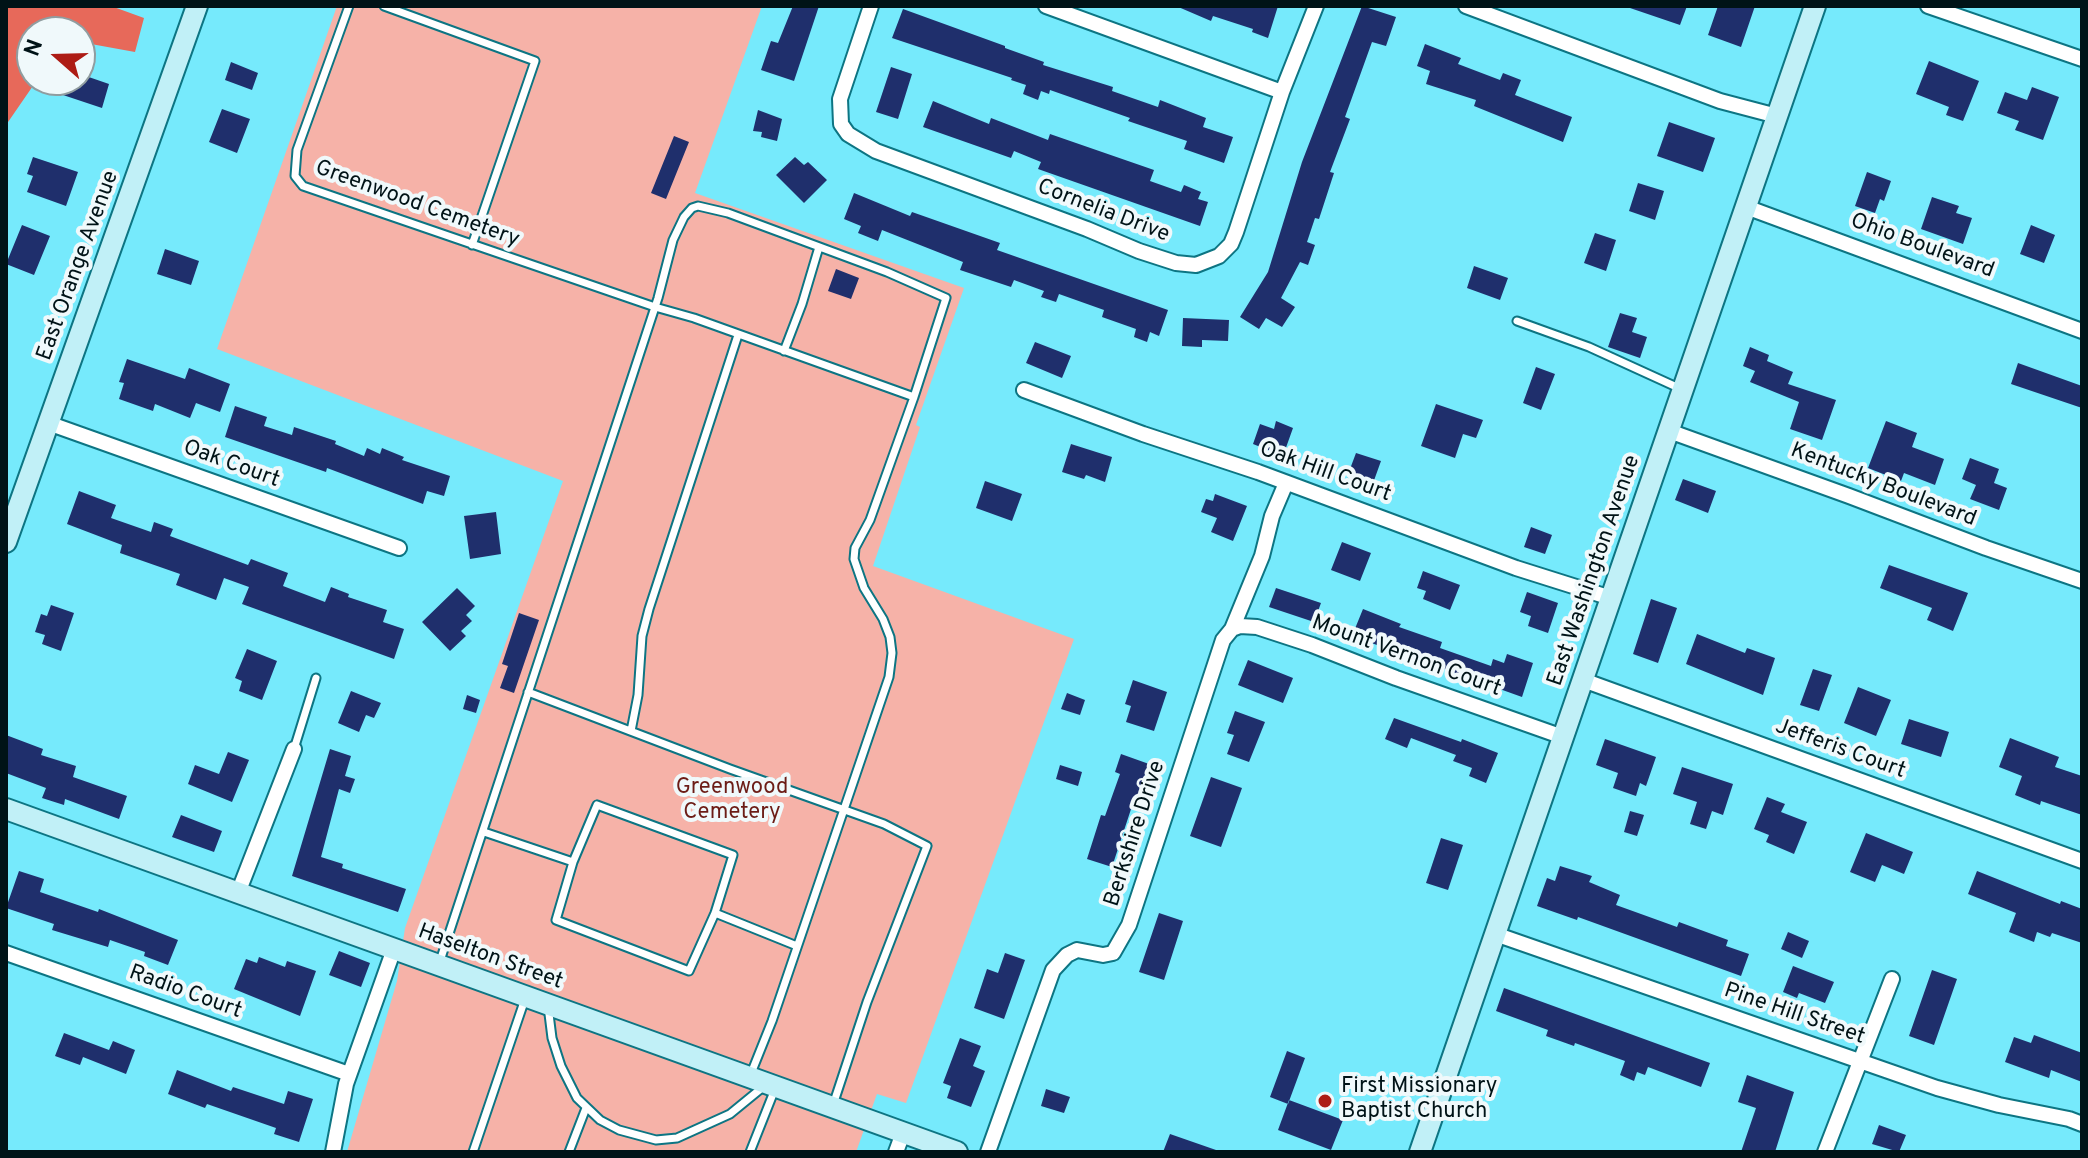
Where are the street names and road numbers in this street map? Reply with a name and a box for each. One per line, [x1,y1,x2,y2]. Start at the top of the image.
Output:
street label: Greenwood Cemetery [311,156,523,254]
street label: East Orange Avenue [32,168,126,364]
street label: Cornelia Drive [1033,175,1173,249]
street label: Ohio Boulevard [1847,209,1997,285]
street label: Oak Court [179,435,283,495]
street label: Oak Hill Court [1256,437,1394,509]
street label: Kentucky Boulevard [1786,438,1980,534]
street label: East Washington Avenue [1543,452,1647,690]
street label: Mount Vernon Court [1308,610,1504,704]
street label: Jefferis Court [1771,714,1909,786]
street label: Berkshire Drive [1100,758,1172,910]
street label: Haselton Street [414,920,566,996]
street label: Radio Court [125,960,245,1026]
street label: Pine Hill Street [1720,979,1868,1051]

